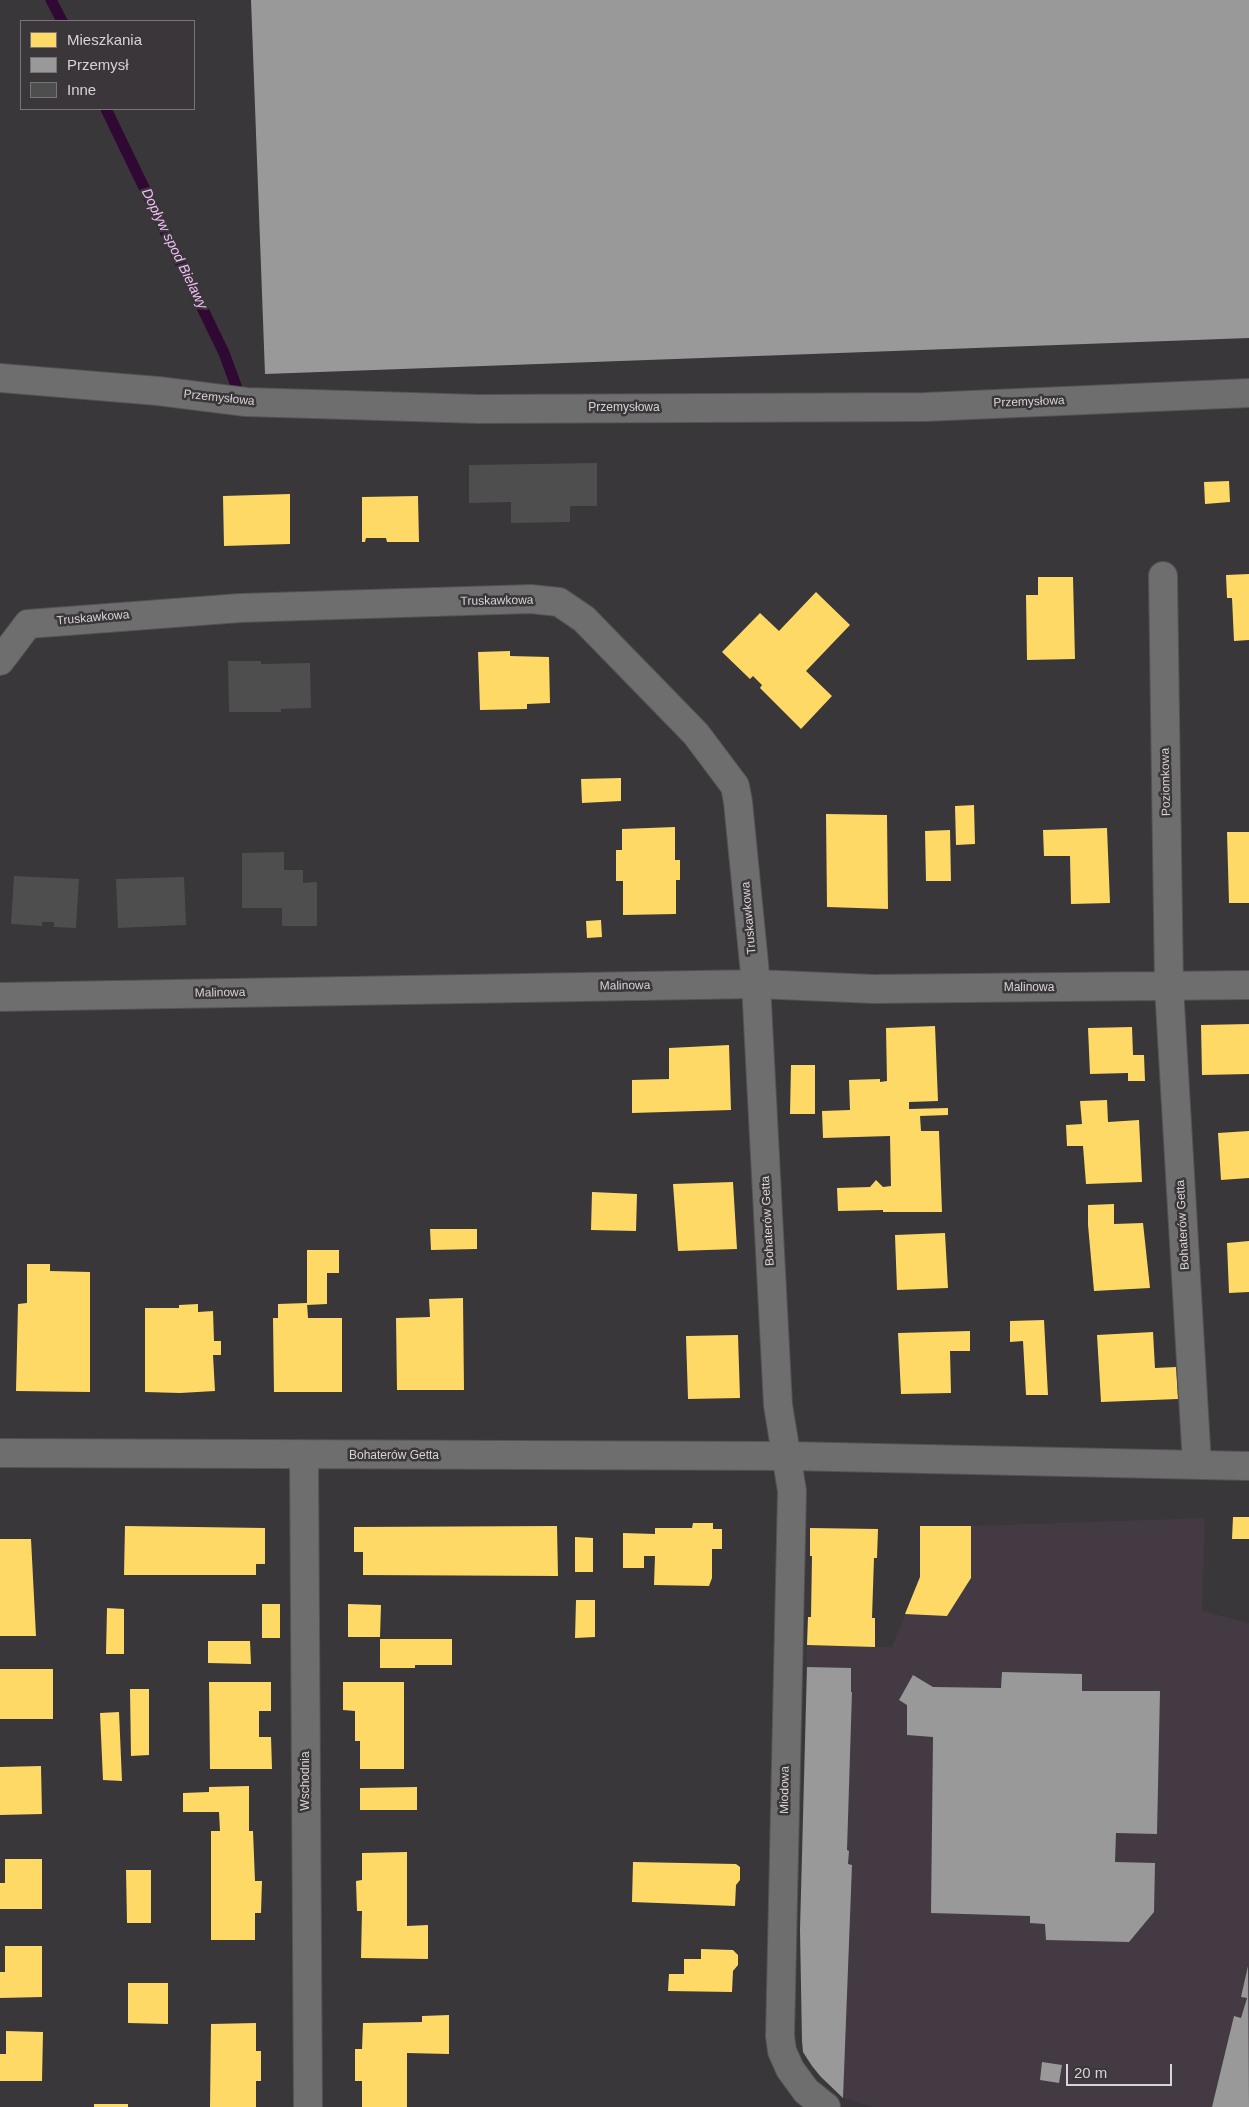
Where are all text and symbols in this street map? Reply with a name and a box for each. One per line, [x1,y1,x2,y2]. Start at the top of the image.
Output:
legend [20,20,195,110]
text: Mieszkania [67,31,142,48]
text: Przemysł [67,56,129,73]
text: Inne [67,81,96,98]
water label: Dopływ spod Bielawy [137,186,211,312]
street label: Przemysłowa [183,387,255,409]
street label: Przemysłowa [993,394,1065,410]
street label: Przemysłowa [588,401,660,415]
street label: Truskawkowa [460,593,534,609]
street label: Truskawkowa [56,608,130,628]
street label: Poziomkowa [1158,748,1174,816]
street label: Truskawkowa [739,881,759,955]
street label: Malinowa [600,978,650,994]
street label: Malinowa [1004,981,1054,995]
street label: Malinowa [195,985,245,1001]
street label: Bohaterów Getta [758,1176,778,1266]
street label: Bohaterów Getta [1173,1180,1193,1270]
street label: Bohaterów Getta [349,1449,439,1463]
street label: Wschodnia [299,1751,313,1811]
street label: Miodowa [777,1766,793,1814]
scale bar [1069,2054,1175,2086]
text: 20 m [1074,2064,1107,2081]

